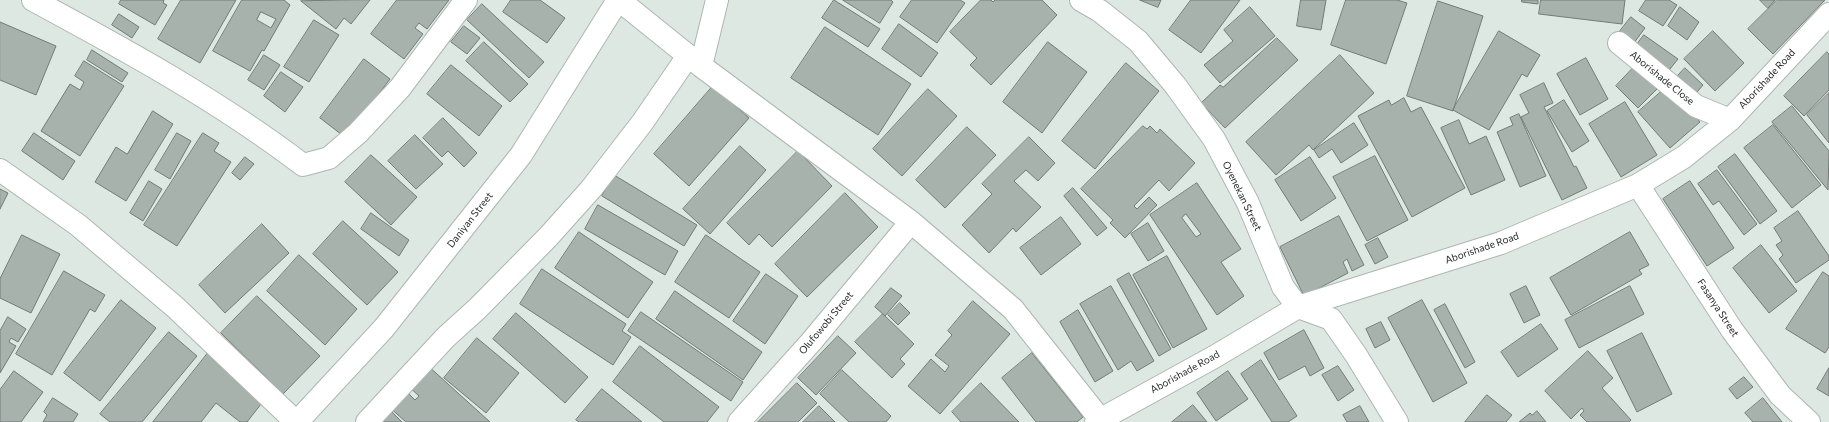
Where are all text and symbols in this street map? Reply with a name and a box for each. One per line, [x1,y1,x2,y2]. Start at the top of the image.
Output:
street label: Aborishade Road [1736,47,1798,111]
street label: Aborishade Close [1628,49,1696,107]
street label: Oyenekan Street [1220,159,1264,233]
street label: Daniyan Street [445,190,495,250]
street label: Aborishade Road [1444,230,1520,266]
street label: Fasanya Street [1695,277,1741,339]
street label: Olufowobi Street [796,289,856,357]
street label: Aborishade Road [1148,348,1222,396]

